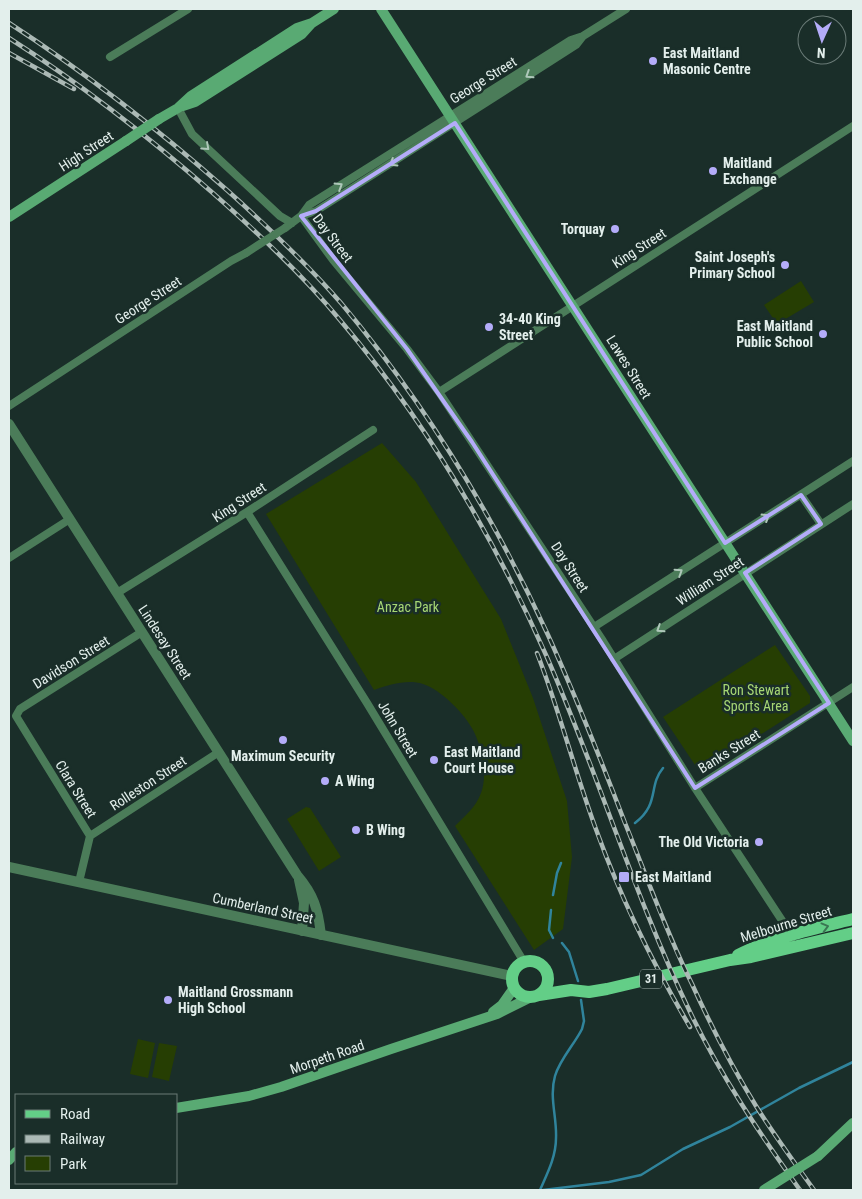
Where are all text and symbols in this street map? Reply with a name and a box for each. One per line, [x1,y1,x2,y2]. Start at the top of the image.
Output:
north arrow [797,15,847,65]
place label: East Maitland Masonic Centre [663,45,751,77]
text: N [817,45,826,61]
street label: George Street [447,53,519,107]
marker: East Maitland Masonic Centre [647,55,659,67]
one-way arrow [526,69,535,78]
street label: High Street [56,128,116,174]
one-way arrow [200,141,209,150]
place label: Maitland Exchange [723,155,777,187]
one-way arrow [389,156,398,166]
marker: Maitland Exchange [707,165,719,177]
one-way arrow [333,183,342,192]
street label: Day Street [310,211,356,265]
place label: Torquay [561,221,606,237]
marker: Torquay [609,223,621,235]
street label: King Street [609,225,669,271]
place label: Saint Joseph's Primary School [689,249,775,281]
marker: Saint Joseph's Primary School [779,259,791,271]
street label: George Street [112,273,184,327]
place label: 34-40 King Street [499,311,561,343]
place label: East Maitland Public School [736,318,813,350]
marker: 34-40 King Street [483,321,495,333]
marker: East Maitland Public School [817,328,829,340]
street label: Lawes Street [603,332,655,402]
street label: King Street [209,479,269,525]
one-way arrow [760,514,770,523]
street label: Day Street [548,539,592,595]
street label: William Street [673,553,747,609]
one-way arrow [674,569,683,578]
park label: Anzac Park [377,599,440,615]
street label: Lindesay Street [135,602,195,682]
one-way arrow [656,623,666,632]
street label: Davidson Street [30,632,112,692]
park label: Ron Stewart Sports Area [723,682,789,714]
street label: John Street [375,698,421,760]
street label: Banks Street [695,726,763,776]
marker: Maximum Security [277,734,289,746]
place label: East Maitland Court House [444,744,520,776]
place label: Maximum Security [231,748,336,764]
street label: Rolleston Street [107,752,189,814]
marker: East Maitland Court House [428,754,440,766]
street label: Clara Street [52,757,100,821]
place label: A Wing [335,773,375,789]
marker: A Wing [319,775,331,787]
place label: B Wing [366,822,405,838]
marker: B Wing [350,824,362,836]
place label: The Old Victoria [659,834,749,850]
marker: The Old Victoria [753,836,765,848]
place label: East Maitland [635,869,711,885]
marker: East Maitland [617,870,631,884]
street label: Cumberland Street [211,890,315,926]
street label: Melbourne Street [738,903,834,945]
one-way arrow [820,922,828,932]
road number: 31 [640,970,662,989]
place label: Maitland Grossmann High School [178,984,293,1016]
marker: Maitland Grossmann High School [162,994,174,1006]
street label: Morpeth Road [288,1037,366,1077]
legend [15,1094,178,1184]
text: Road [60,1105,90,1123]
text: Railway [60,1130,105,1148]
text: Park [60,1155,87,1173]

